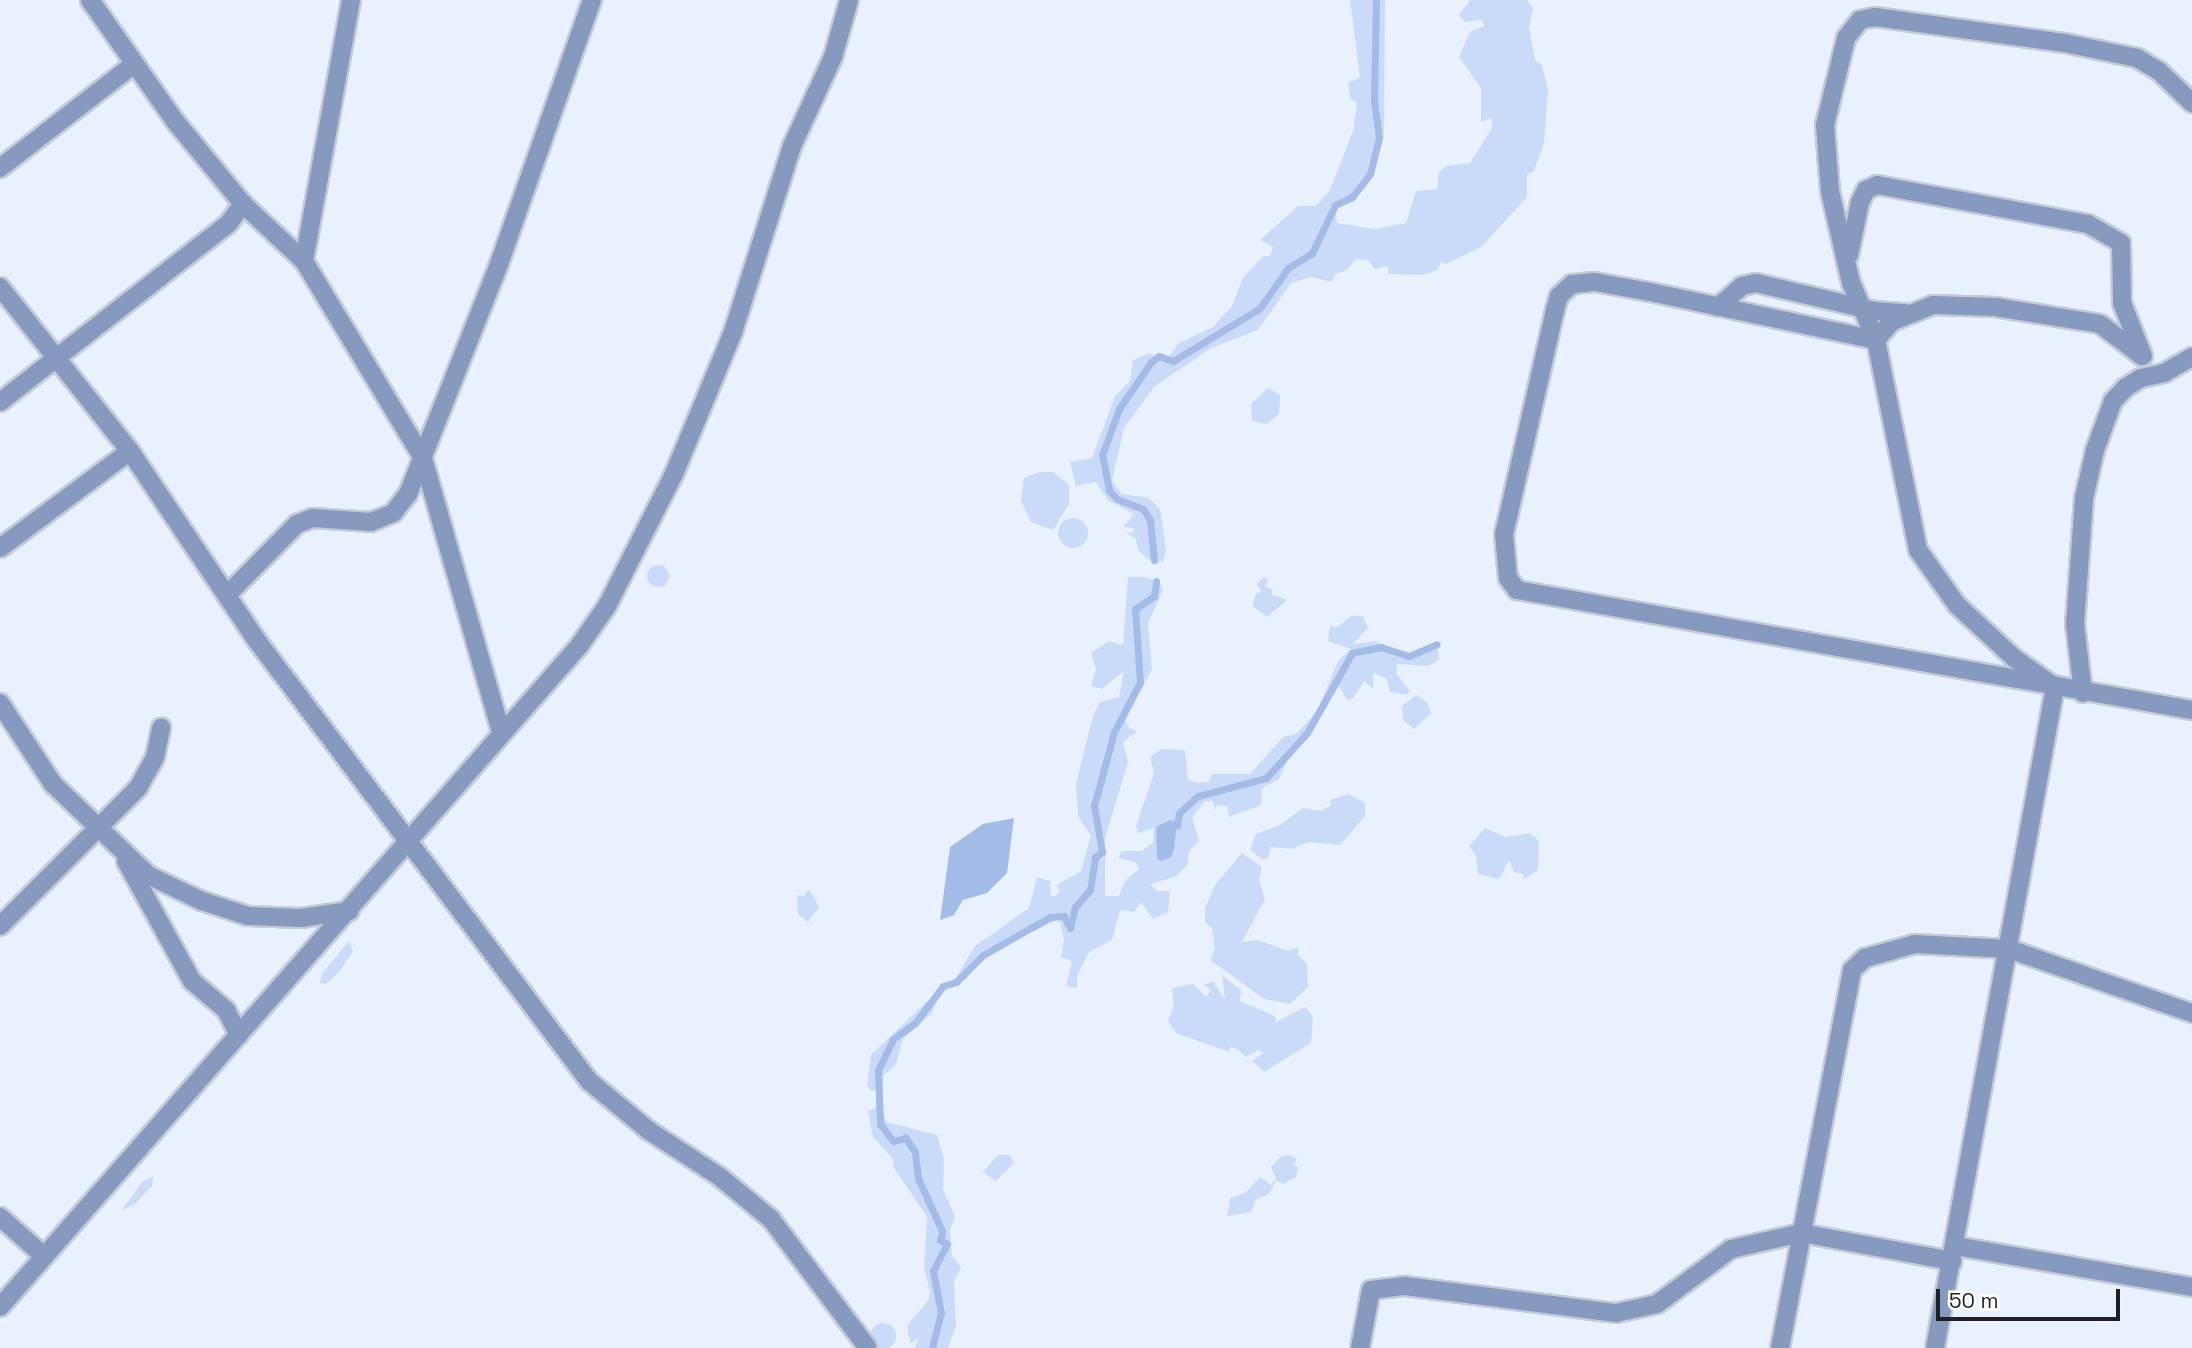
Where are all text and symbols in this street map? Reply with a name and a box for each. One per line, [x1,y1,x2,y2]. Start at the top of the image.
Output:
scale bar [1940,1274,2124,1318]
text: 50 m [1949,1287,1999,1314]

